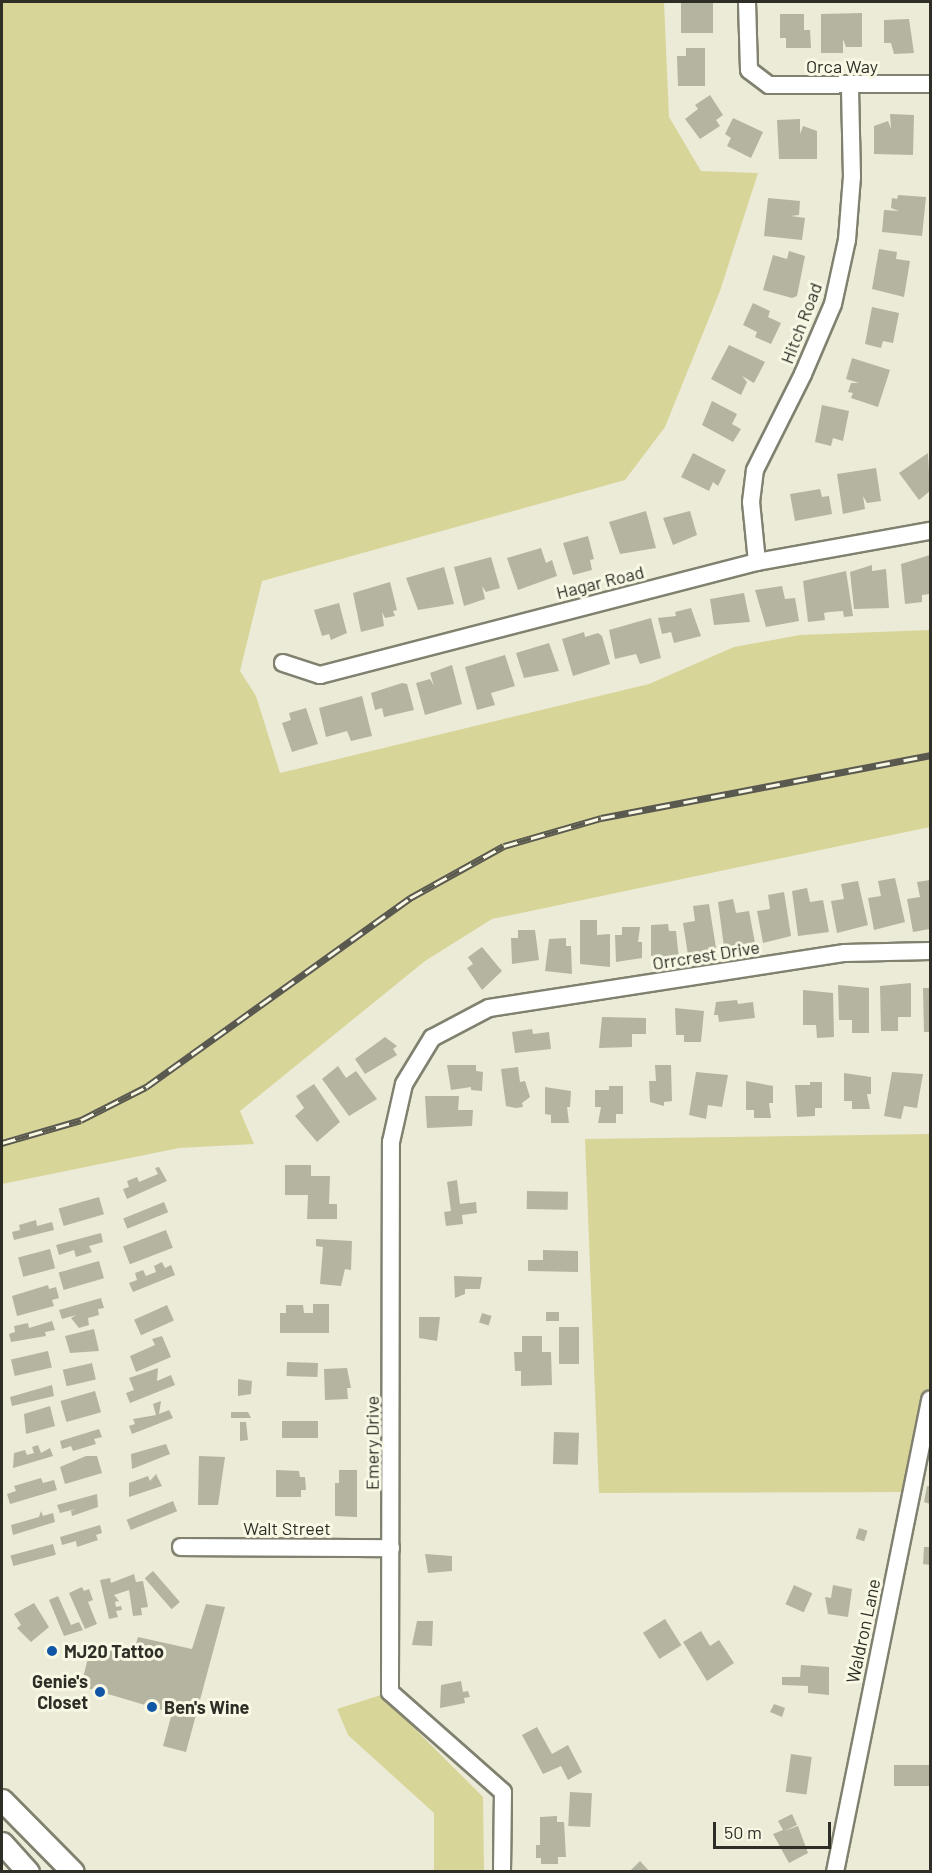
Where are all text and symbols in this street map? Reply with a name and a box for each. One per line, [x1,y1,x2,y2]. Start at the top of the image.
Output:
street label: Orca Way [806,55,878,77]
street label: Hitch Road [776,279,826,367]
street label: Hagar Road [554,561,646,603]
street label: Orrcrest Drive [651,936,761,974]
street label: Emery Drive [361,1396,383,1490]
street label: Walt Street [243,1517,331,1539]
street label: Waldron Lane [841,1577,885,1685]
place label: MJ20 Tattoo [64,1640,164,1662]
marker: MJ20 Tattoo [45,1644,59,1658]
place label: Genie's Closet [32,1671,88,1714]
marker: Genie's Closet [93,1685,107,1699]
place label: Ben's Wine [164,1696,249,1718]
marker: Ben's Wine [145,1700,159,1714]
scale bar [716,1810,834,1848]
text: 50 m [724,1821,762,1843]

